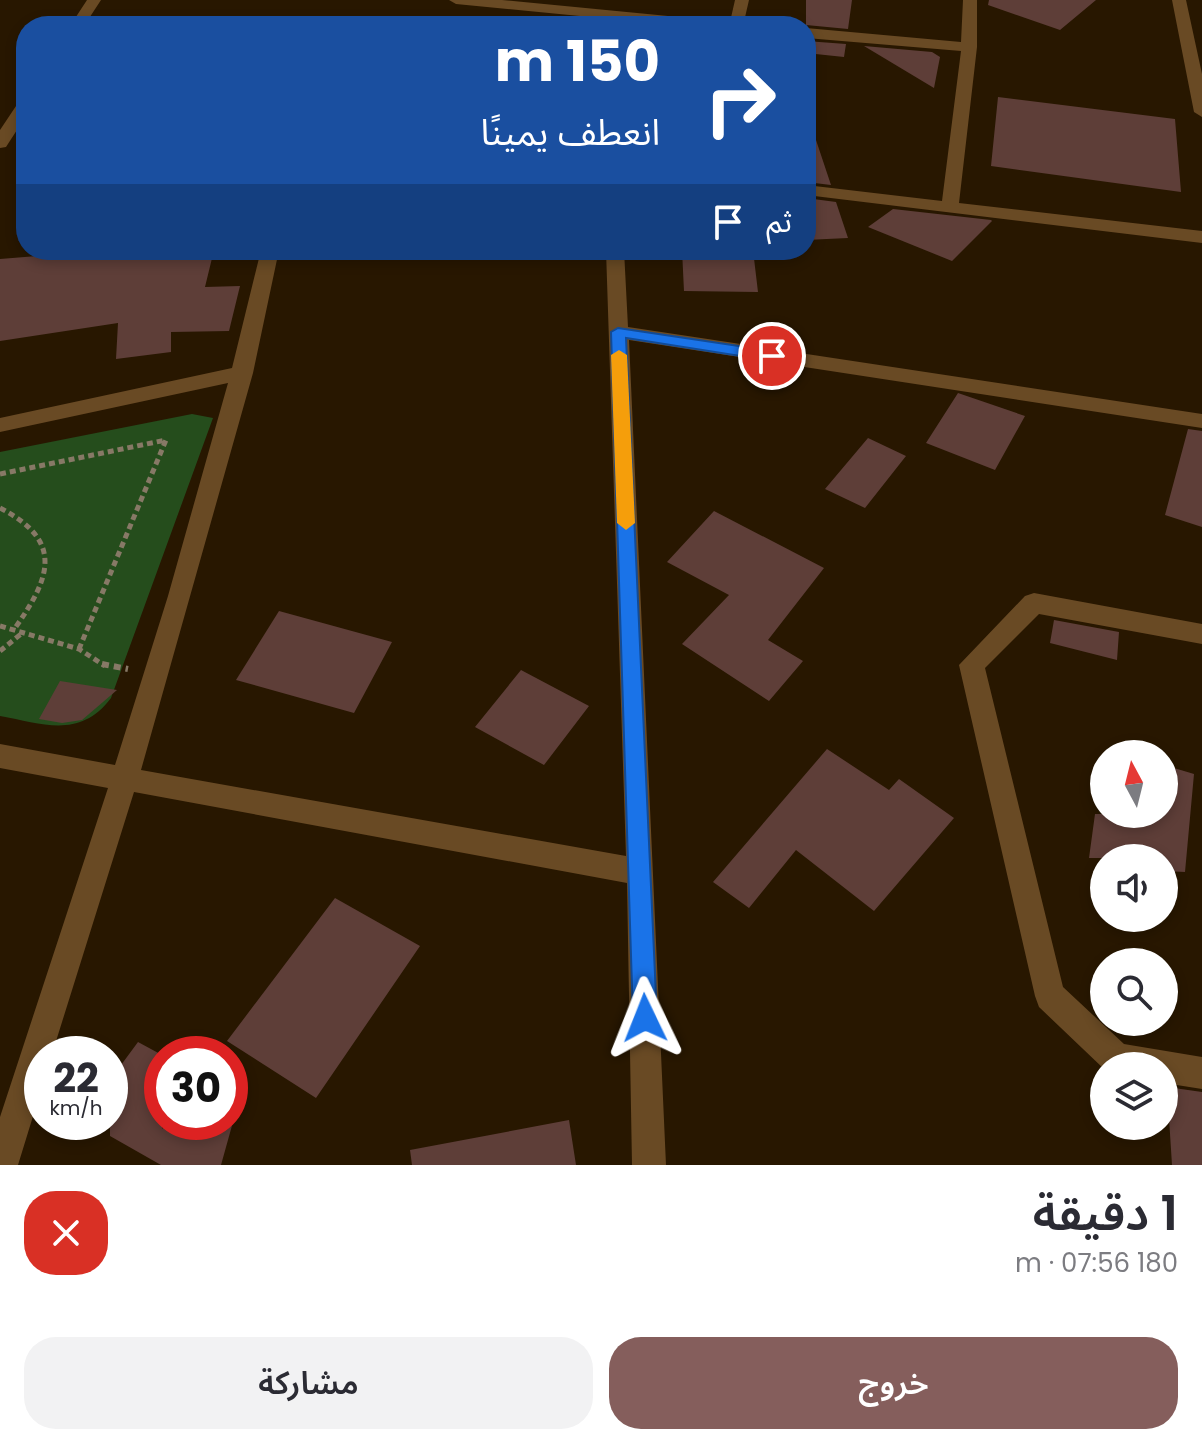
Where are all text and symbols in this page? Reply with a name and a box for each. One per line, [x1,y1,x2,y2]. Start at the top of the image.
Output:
text: 150 m [495,22,660,101]
icon: right [688,48,792,152]
text: انعطف يمينًا [480,107,660,158]
icon: arrive [706,200,750,244]
text: ثم [766,200,792,243]
pin [738,322,806,390]
icon: arrive [750,334,794,378]
north arrow [1090,740,1178,828]
map controls [1090,740,1178,1140]
button: sound [1090,844,1178,932]
button: search [1090,948,1178,1036]
position arrow [603,976,687,1060]
speed limit sign: 30 [144,1036,248,1140]
text: 22 [53,1050,99,1106]
button: layers [1090,1052,1178,1140]
text: km/h [49,1094,103,1122]
text: 1 دقيقة [1033,1180,1178,1247]
button: close [24,1191,108,1275]
text: 180 m · 07:56 [1015,1245,1178,1281]
button: مشاركة [24,1337,593,1429]
button: خروج [609,1337,1178,1429]

